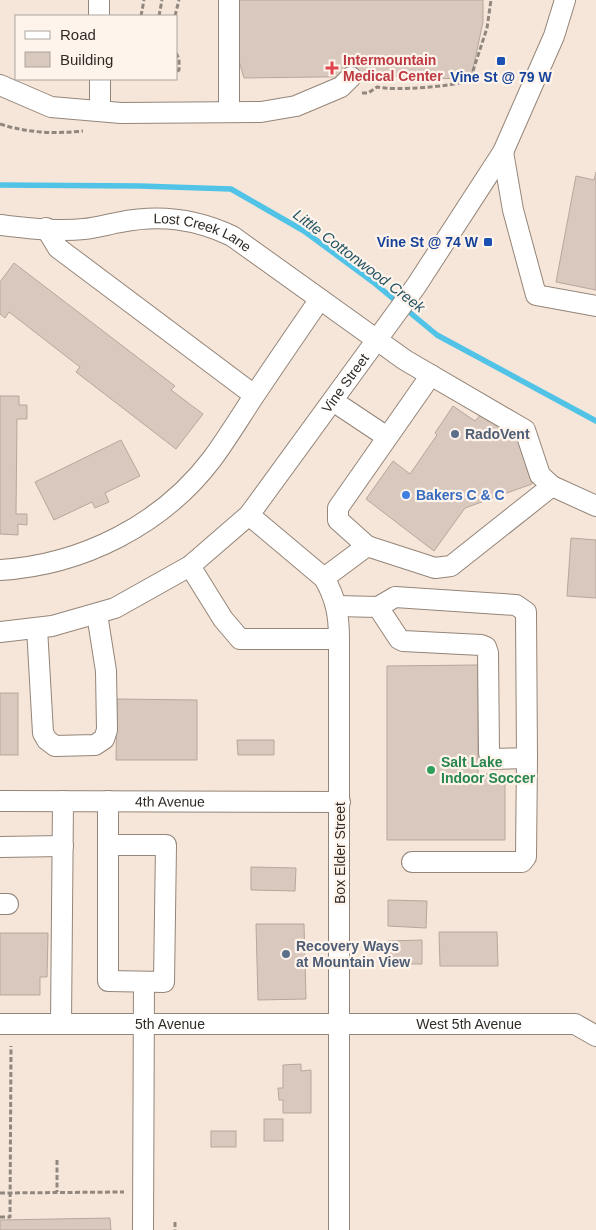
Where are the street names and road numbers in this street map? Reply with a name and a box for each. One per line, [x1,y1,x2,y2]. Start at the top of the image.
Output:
street label: Lost Creek Lane [153,210,254,255]
street label: Vine Street [318,350,372,416]
street label: 4th Avenue [135,793,205,810]
street label: Box Elder Street [332,802,348,904]
street label: 5th Avenue [135,1016,205,1032]
street label: West 5th Avenue [416,1016,522,1032]

